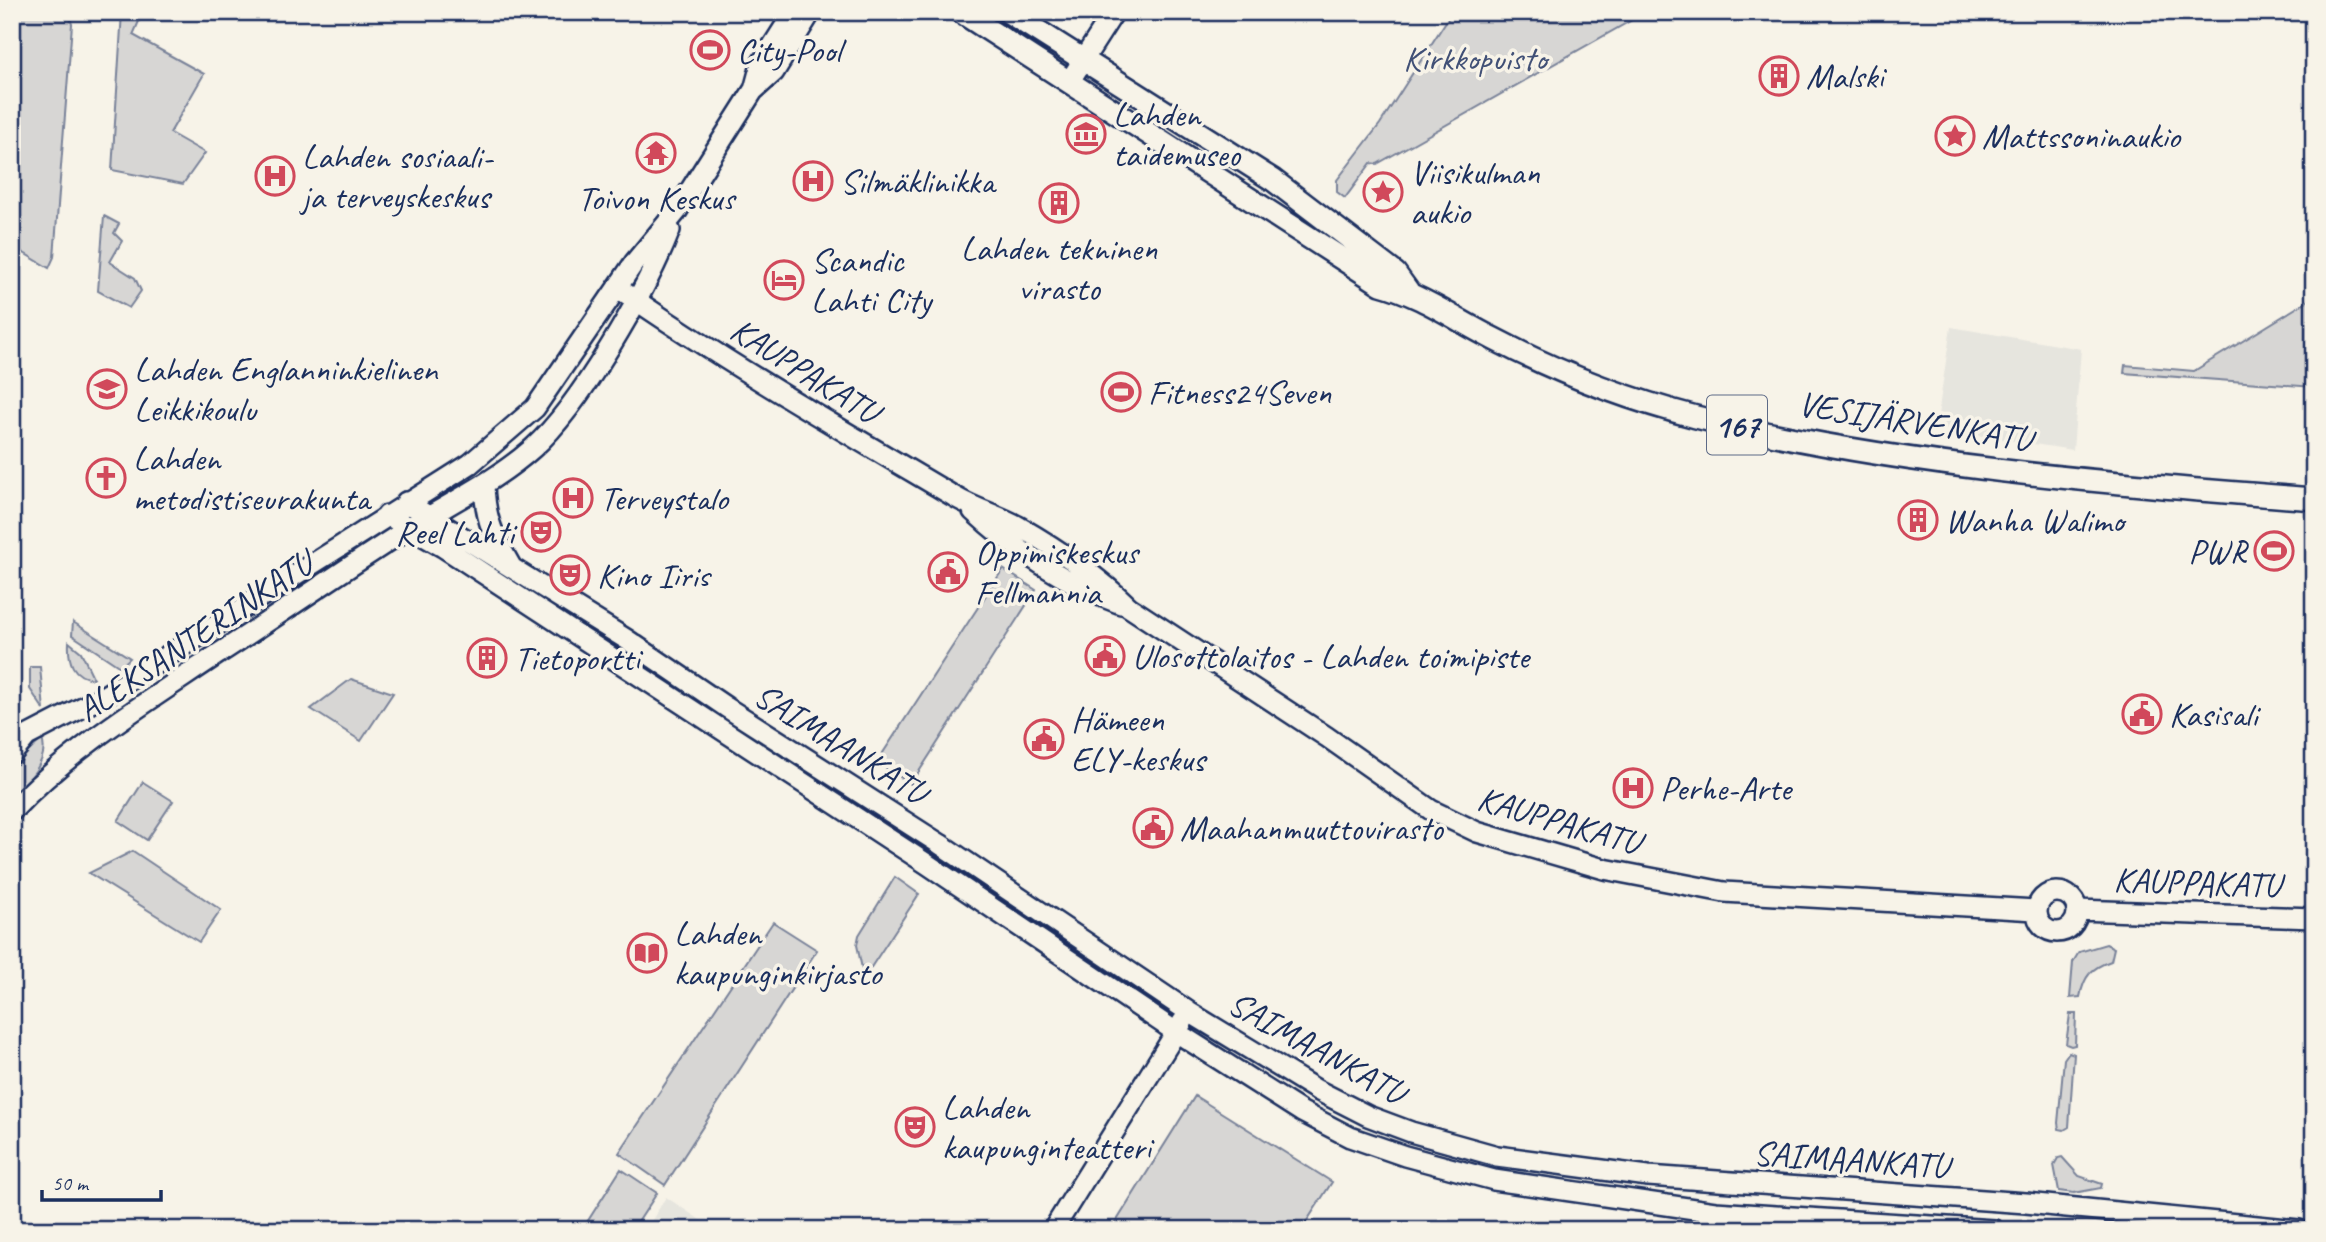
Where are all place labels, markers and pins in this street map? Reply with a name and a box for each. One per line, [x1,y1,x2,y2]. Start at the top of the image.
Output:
place label: City-Pool [737,28,847,73]
sports icon: City-Pool [689,29,731,71]
place label: Malski [1806,54,1888,99]
building icon: Malski [1758,55,1800,97]
place label: Lahden taidemuseo [1113,92,1241,177]
museum icon: Lahden taidemuseo [1065,113,1107,155]
place label: Mattssoninaukio [1982,114,2182,159]
place icon: Mattssoninaukio [1934,115,1976,157]
temple icon: Toivon Keskus [635,132,677,174]
place label: Lahden sosiaali- ja terveyskeskus [299,134,494,219]
place label: Viisikulman aukio [1410,150,1540,235]
hospital icon: Lahden sosiaali- ja terveyskeskus [254,155,296,197]
place label: Silmäklinikka [840,159,997,204]
hospital icon: Silmäklinikka [792,160,834,202]
place icon: Viisikulman aukio [1362,171,1404,213]
place label: Toivon Keskus [578,176,738,221]
building icon: Lahden tekninen virasto [1038,182,1080,224]
place label: Lahden tekninen virasto [961,226,1158,311]
place label: Scandic Lahti City [811,238,934,323]
hotel icon: Scandic Lahti City [763,259,805,301]
place label: Lahden Englanninkielinen Leikkikoulu [134,347,439,432]
school or university icon: Lahden Englanninkielinen Leikkikoulu [86,368,128,410]
place label: Fitness24Seven [1148,370,1332,415]
sports icon: Fitness24Seven [1100,371,1142,413]
place label: Lahden metodistiseurakunta [133,436,372,521]
church icon: Lahden metodistiseurakunta [85,457,127,499]
place label: Terveystalo [600,476,730,521]
hospital icon: Terveystalo [552,477,594,519]
place label: Wanha Walimo [1945,498,2127,543]
building icon: Wanha Walimo [1897,499,1939,541]
place label: Reel Lahti [395,510,518,555]
theatre icon: Reel Lahti [520,511,562,553]
place label: PWR [2188,529,2250,574]
place label: Oppimiskeskus Fellmannia [975,530,1141,615]
sports icon: PWR [2253,530,2295,572]
public building icon: Oppimiskeskus Fellmannia [927,551,969,593]
place label: Kino Iiris [597,553,713,598]
theatre icon: Kino Iiris [549,554,591,596]
place label: Ulosottolaitos - Lahden toimipiste [1132,634,1532,679]
public building icon: Ulosottolaitos - Lahden toimipiste [1084,635,1126,677]
place label: Tietoportti [514,636,644,681]
building icon: Tietoportti [466,637,508,679]
place label: Kasisali [2169,692,2262,737]
public building icon: Kasisali [2121,693,2163,735]
place label: Hämeen ELY-keskus [1071,697,1208,782]
public building icon: Hämeen ELY-keskus [1023,718,1065,760]
place label: Perhe-Arte [1660,766,1794,811]
hospital icon: Perhe-Arte [1612,767,1654,809]
place label: Maahanmuuttovirasto [1180,806,1444,851]
public building icon: Maahanmuuttovirasto [1132,807,1174,849]
place label: Lahden kaupunginkirjasto [674,911,883,996]
library icon: Lahden kaupunginkirjasto [626,932,668,974]
place label: Lahden kaupunginteatteri [942,1085,1155,1170]
theatre icon: Lahden kaupunginteatteri [894,1106,936,1148]

